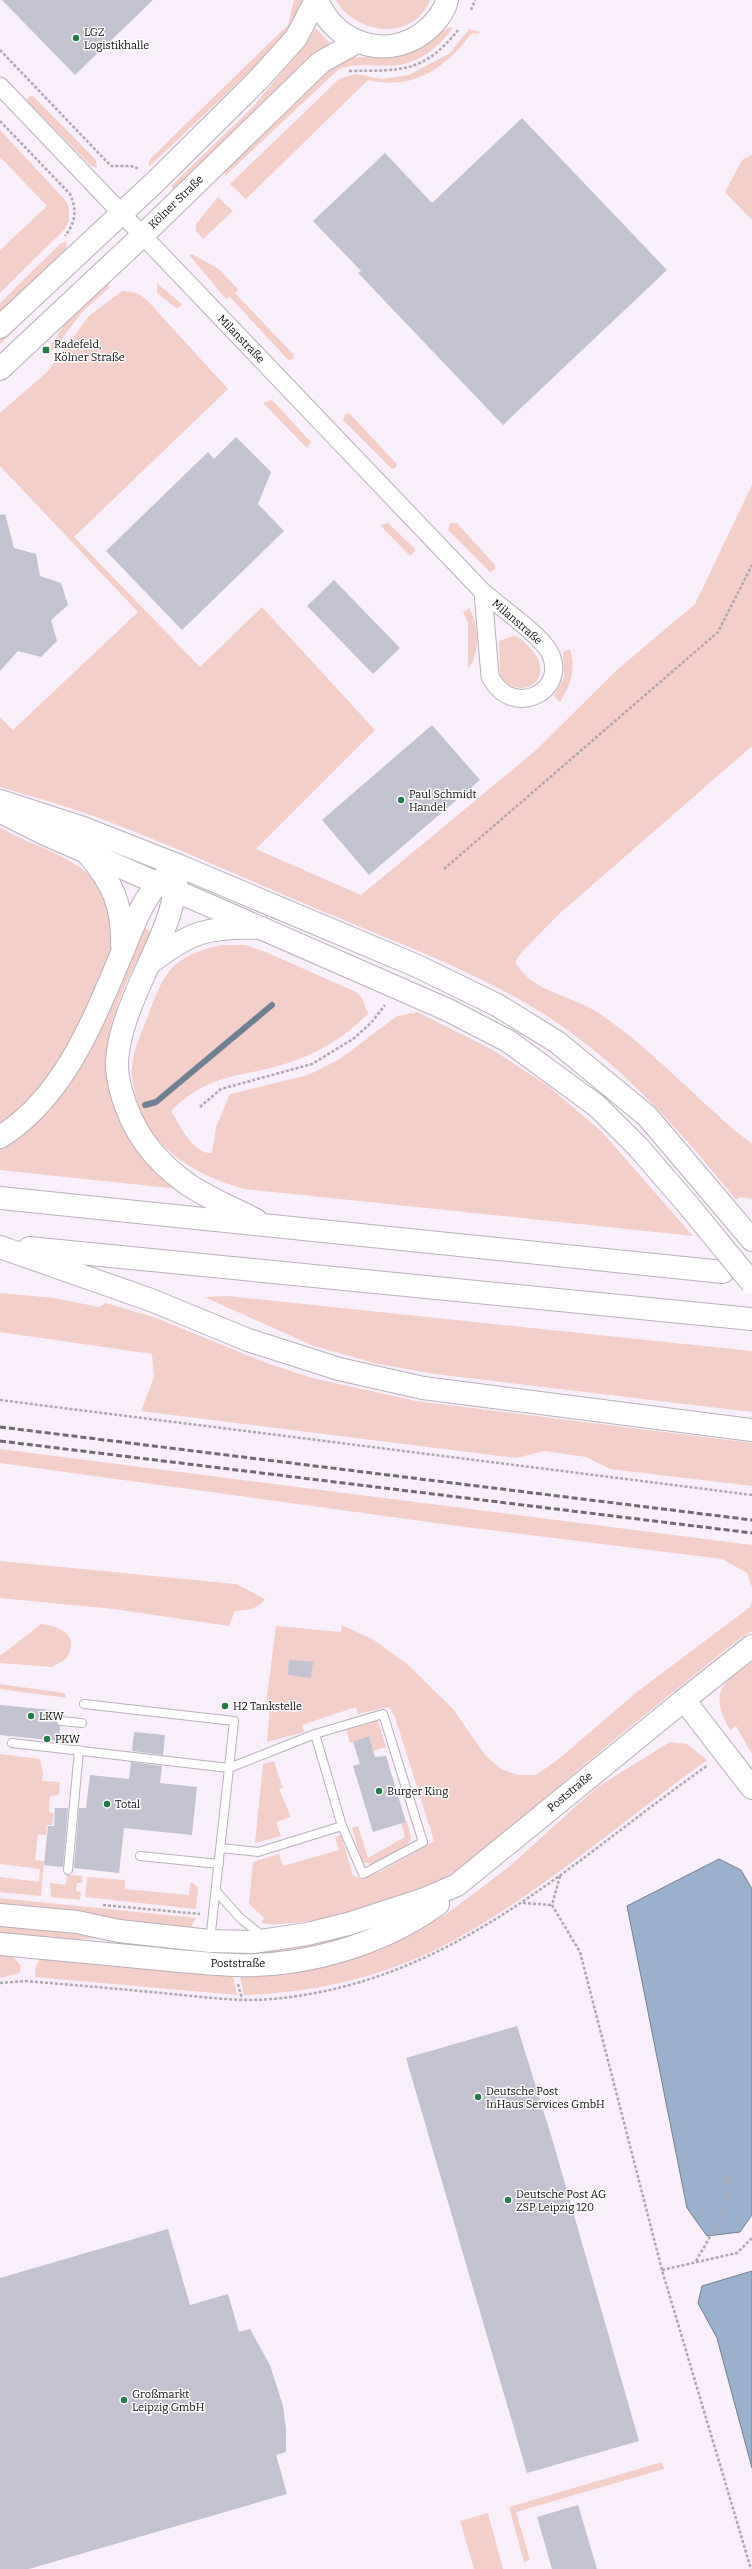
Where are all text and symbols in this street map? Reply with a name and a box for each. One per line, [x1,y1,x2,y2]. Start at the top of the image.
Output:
place label: LGZ Logistikhalle [84,26,149,52]
marker: LGZ Logistikhalle [71,33,81,43]
street label: Kölner Straße [146,173,206,231]
street label: Milanstraße [215,312,267,366]
place label: Radefeld, Kölner Straße [54,338,125,364]
marker: Radefeld, Kölner Straße [41,345,51,355]
street label: Milanstraße [489,597,545,647]
place label: Paul Schmidt Handel [409,788,477,814]
marker: Paul Schmidt Handel [396,795,406,805]
place label: H2 Tankstelle [233,1700,302,1713]
marker: H2 Tankstelle [220,1701,230,1711]
place label: LKW [39,1710,65,1723]
marker: LKW [26,1711,36,1721]
place label: PKW [55,1733,81,1746]
marker: PKW [42,1734,52,1744]
street label: Poststraße [545,1769,595,1815]
place label: Burger King [387,1785,448,1798]
marker: Burger King [374,1786,384,1796]
place label: Total [115,1798,140,1811]
marker: Total [102,1799,112,1809]
street label: Poststraße [211,1957,265,1970]
place label: Deutsche Post InHaus Services GmbH [486,2085,605,2111]
marker: Deutsche Post InHaus Services GmbH [473,2092,483,2102]
place label: Deutsche Post AG ZSP Leipzig 120 [516,2188,606,2214]
marker: Deutsche Post AG ZSP Leipzig 120 [503,2195,513,2205]
place label: Großmarkt Leipzig GmbH [132,2388,205,2414]
marker: Großmarkt Leipzig GmbH [119,2395,129,2405]

